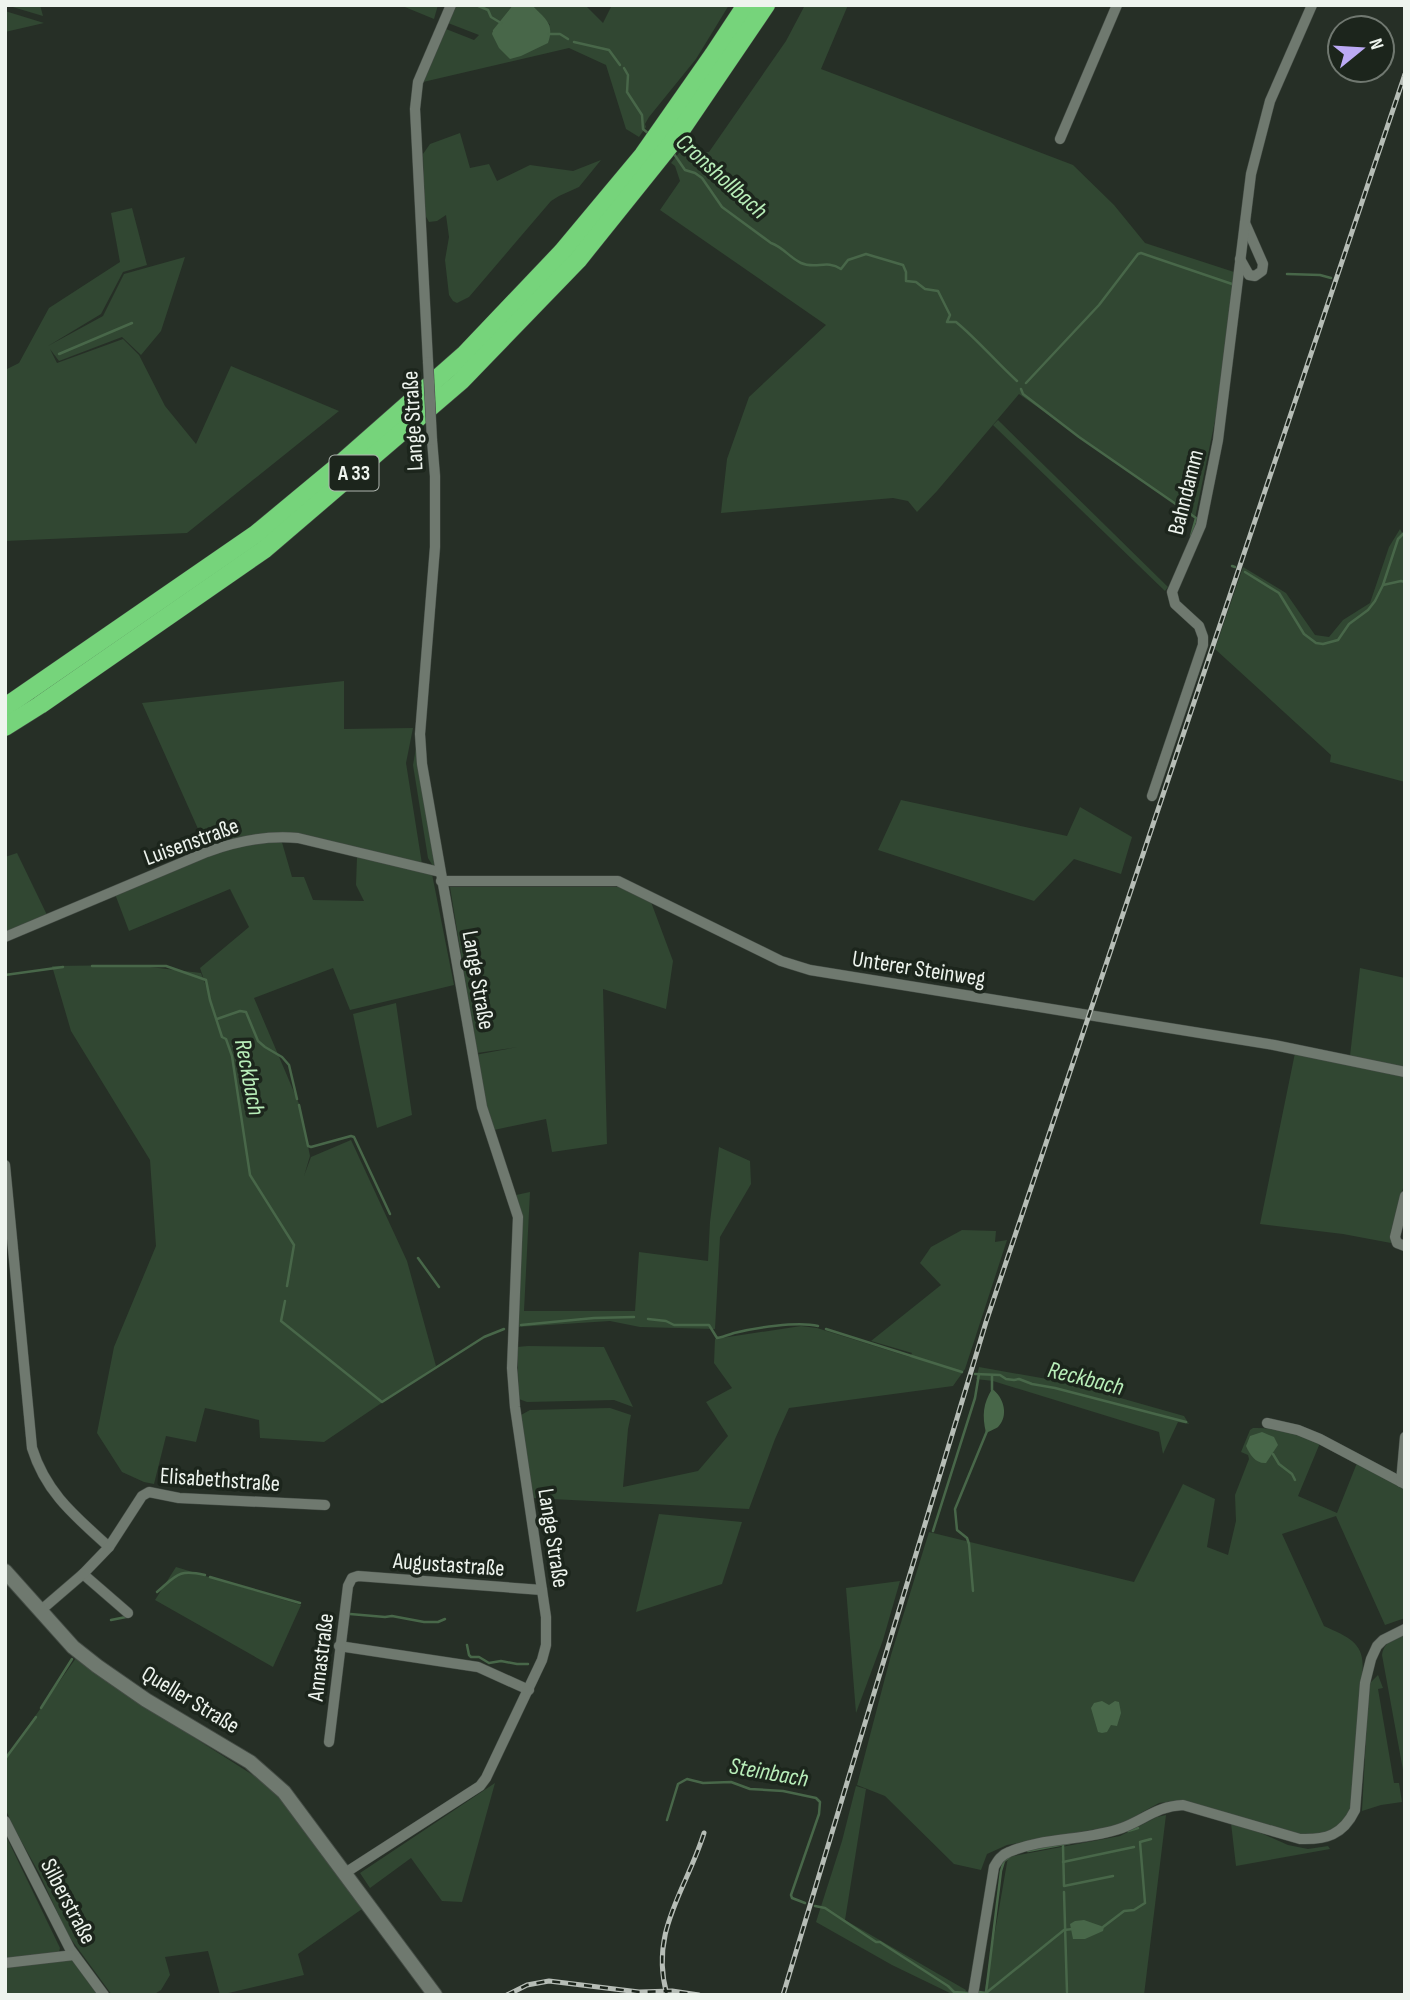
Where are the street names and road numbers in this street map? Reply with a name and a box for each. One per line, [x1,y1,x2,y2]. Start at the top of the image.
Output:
street label: Lange Straße [396,370,430,472]
street label: Bahndamm [1162,447,1210,538]
road number: A 33 [330,456,378,490]
street label: Luisenstraße [140,812,243,872]
street label: Lange Straße [456,928,500,1032]
street label: Unterer Steinweg [850,945,987,993]
street label: Elisabethstraße [159,1462,281,1498]
street label: Lange Straße [531,1487,575,1590]
street label: Augustastraße [391,1547,506,1583]
street label: Annastraße [302,1612,340,1704]
street label: Queller Straße [137,1660,244,1740]
street label: Silberstraße [34,1854,102,1949]

